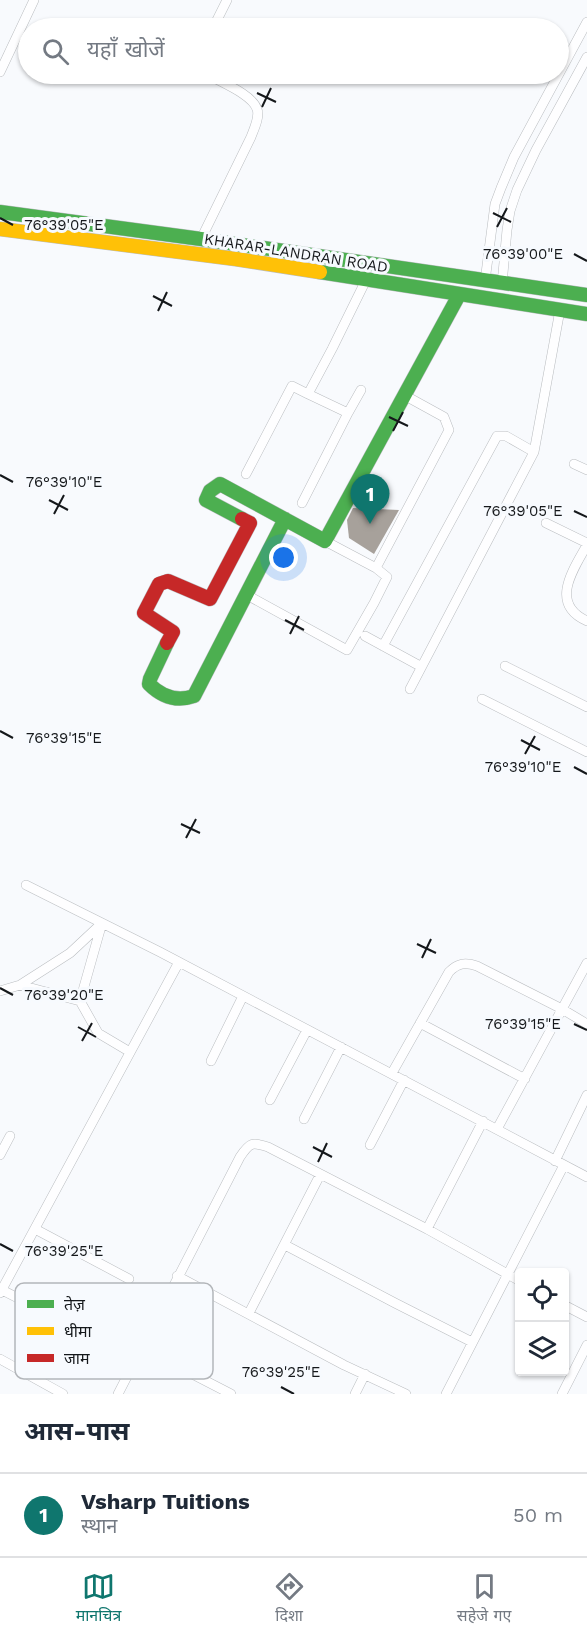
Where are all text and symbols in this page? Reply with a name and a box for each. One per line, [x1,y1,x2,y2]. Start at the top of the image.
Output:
search box [18,18,569,84]
icon: search [39,35,72,68]
text: यहाँ खोजें [87,37,165,62]
text: 76°39'05"E [24,216,104,234]
street label: KHARAR-LANDRAN ROAD [203,230,389,276]
text: 76°39'00"E [483,245,563,263]
text: 76°39'10"E [26,473,102,491]
pin: 1 [350,474,389,524]
text: 76°39'05"E [483,502,563,520]
your location [269,543,298,572]
text: 76°39'15"E [26,729,102,747]
text: 76°39'10"E [485,758,561,776]
text: 76°39'20"E [24,986,104,1004]
text: 76°39'15"E [485,1015,561,1033]
text: 76°39'25"E [25,1242,103,1260]
map controls [515,1268,569,1376]
button: locate [515,1268,569,1322]
legend [15,1283,213,1379]
text: तेज़ [64,1295,86,1314]
text: धीमा [64,1322,93,1341]
button: layers [515,1322,569,1376]
text: जाम [64,1349,90,1368]
text: 76°39'25"E [242,1363,320,1381]
text: आस-पास [24,1416,130,1446]
text: Vsharp Tuitions [81,1489,250,1514]
text: 1 [39,1503,48,1527]
text: 50 m [513,1503,563,1527]
text: स्थान [81,1514,117,1538]
tab: मानचित्र [76,1570,121,1628]
tab: दिशा [273,1570,306,1628]
tab: सहेजे गए [457,1570,511,1628]

